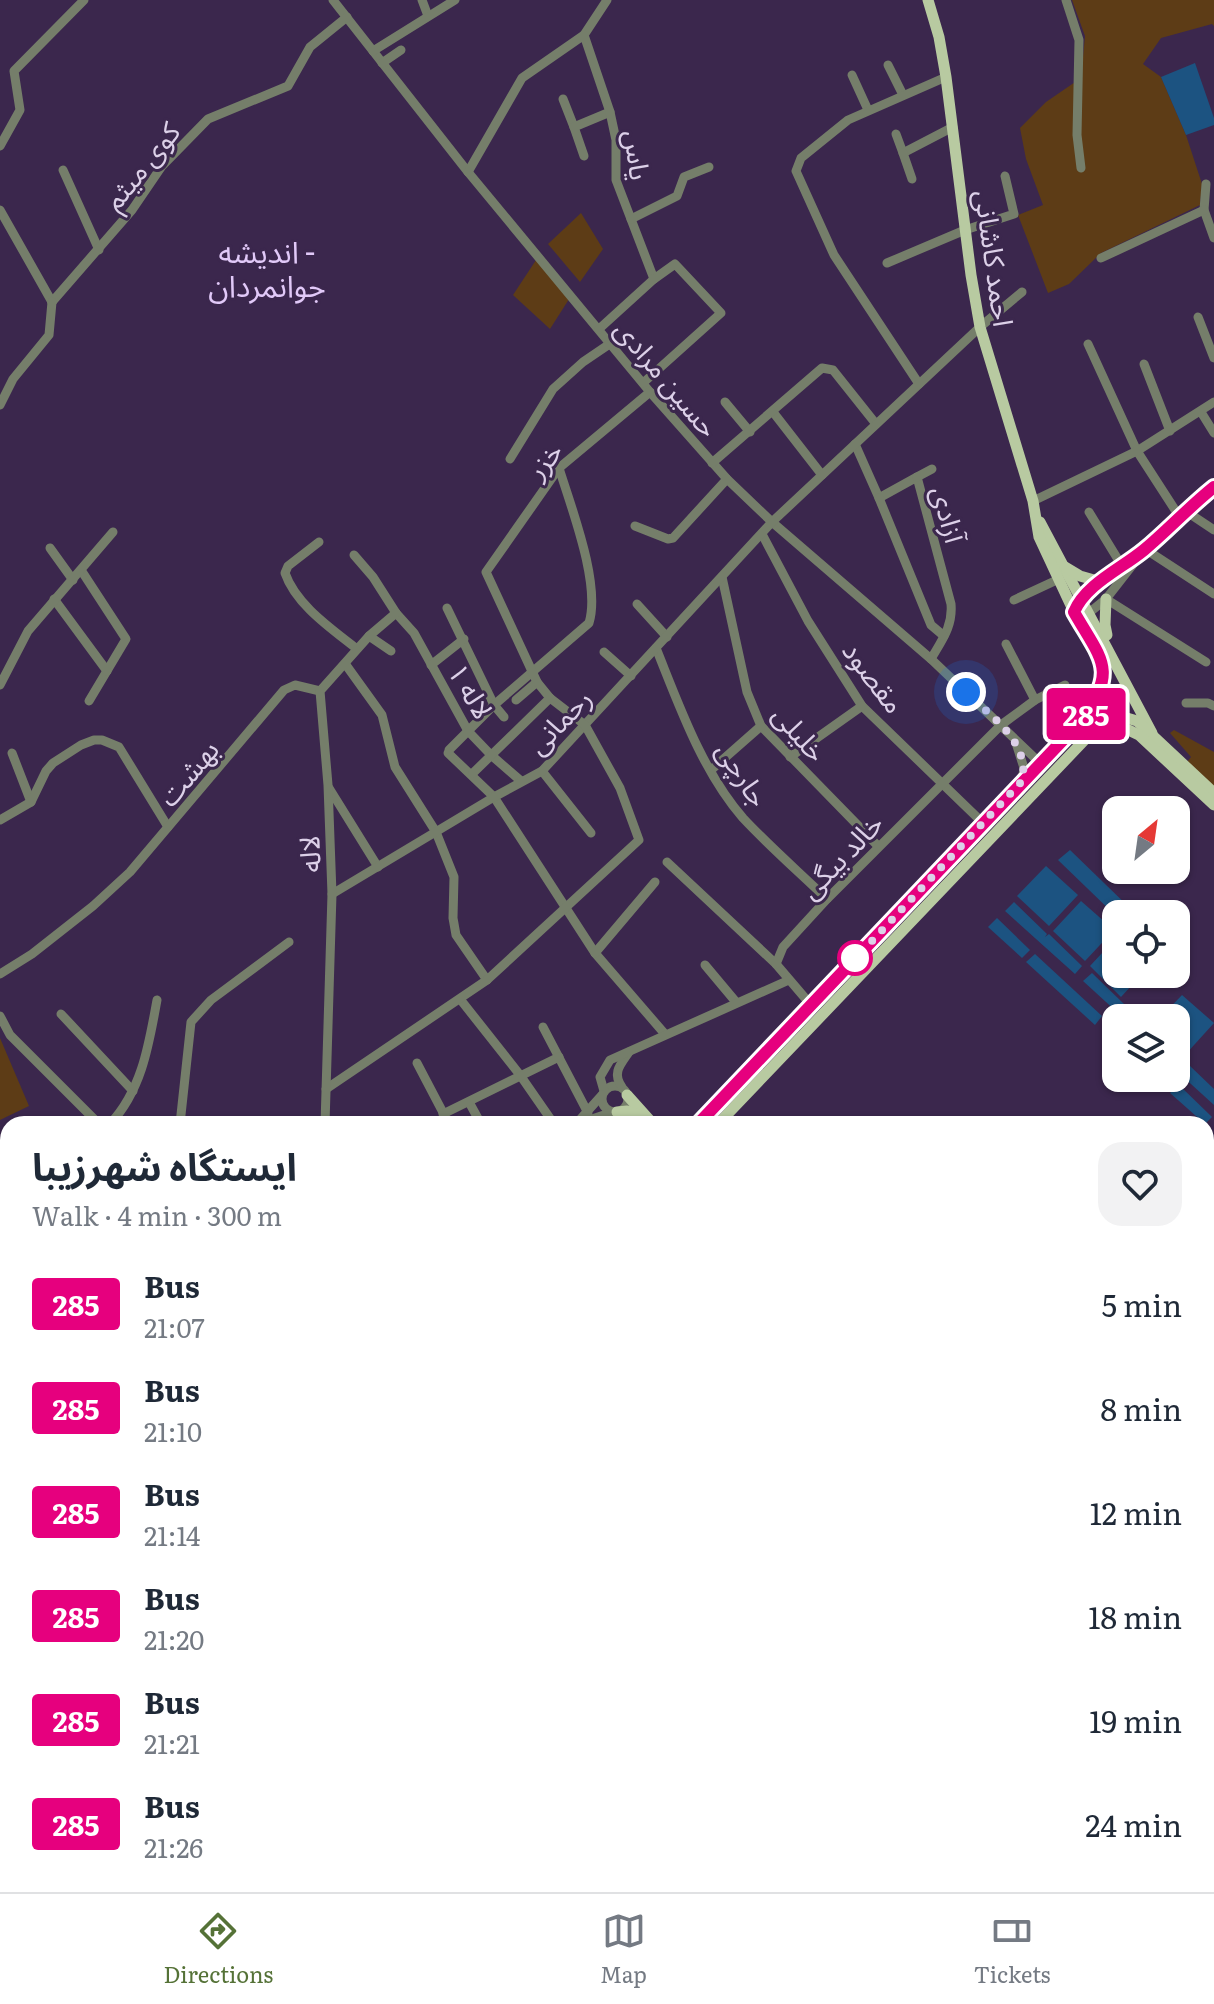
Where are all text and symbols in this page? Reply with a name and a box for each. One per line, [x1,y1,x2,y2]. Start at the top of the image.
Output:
street label: کوی میثم [91,111,191,220]
street label: یاس [615,127,663,183]
street label: احمد کاشانی [966,187,1026,329]
district label: اندیشه - جوانمردان [208,228,326,306]
street label: حسین مرادی [606,309,730,445]
street label: خزر [514,431,571,488]
street label: آزادی [922,481,978,549]
street label: مقصود [834,631,916,721]
street label: لاله ۱ [439,654,505,726]
your location [946,672,986,712]
street label: رحمانی [516,677,600,763]
line badge: 285 [1040,688,1132,740]
text: 285 [1063,693,1109,735]
street label: خلیلی [764,694,838,770]
street label: بهشت [146,729,228,815]
street label: جارچی [707,732,781,814]
north arrow [1102,796,1190,884]
map controls [1102,796,1190,1092]
street label: خالد بیگی [788,803,892,907]
street label: لاله [286,835,330,873]
button: locate [1102,900,1190,988]
unlabelled marker [838,941,872,975]
button: layers [1102,1004,1190,1092]
text: ایستگاه شهرزیبا [32,1136,297,1193]
button: heart [1098,1142,1182,1226]
text: Walk · 4 min · 300 m [32,1195,282,1234]
text: Bus [144,1263,200,1307]
text: 5 min [1102,1282,1182,1326]
text: 285 [53,1283,99,1325]
text: 21:07 [144,1307,205,1346]
text: Bus [144,1367,200,1411]
text: 8 min [1101,1386,1182,1430]
text: 285 [53,1387,99,1429]
text: 21:10 [144,1411,202,1450]
text: Bus [144,1471,200,1515]
text: 12 min [1090,1490,1182,1534]
text: 285 [53,1491,99,1533]
text: 21:14 [144,1515,200,1554]
text: Bus [144,1575,200,1619]
text: 18 min [1088,1594,1182,1638]
text: 285 [53,1595,99,1637]
text: 21:20 [144,1619,204,1658]
text: Bus [144,1679,200,1723]
text: 19 min [1089,1698,1182,1742]
text: 285 [53,1699,99,1741]
text: 21:21 [144,1723,200,1762]
text: Bus [144,1783,200,1827]
text: 24 min [1085,1802,1182,1846]
text: 285 [53,1803,99,1845]
text: 21:26 [144,1827,203,1866]
tab: Directions [163,1909,273,1990]
tab: Map [600,1909,647,1990]
tab: Tickets [974,1909,1051,1990]

